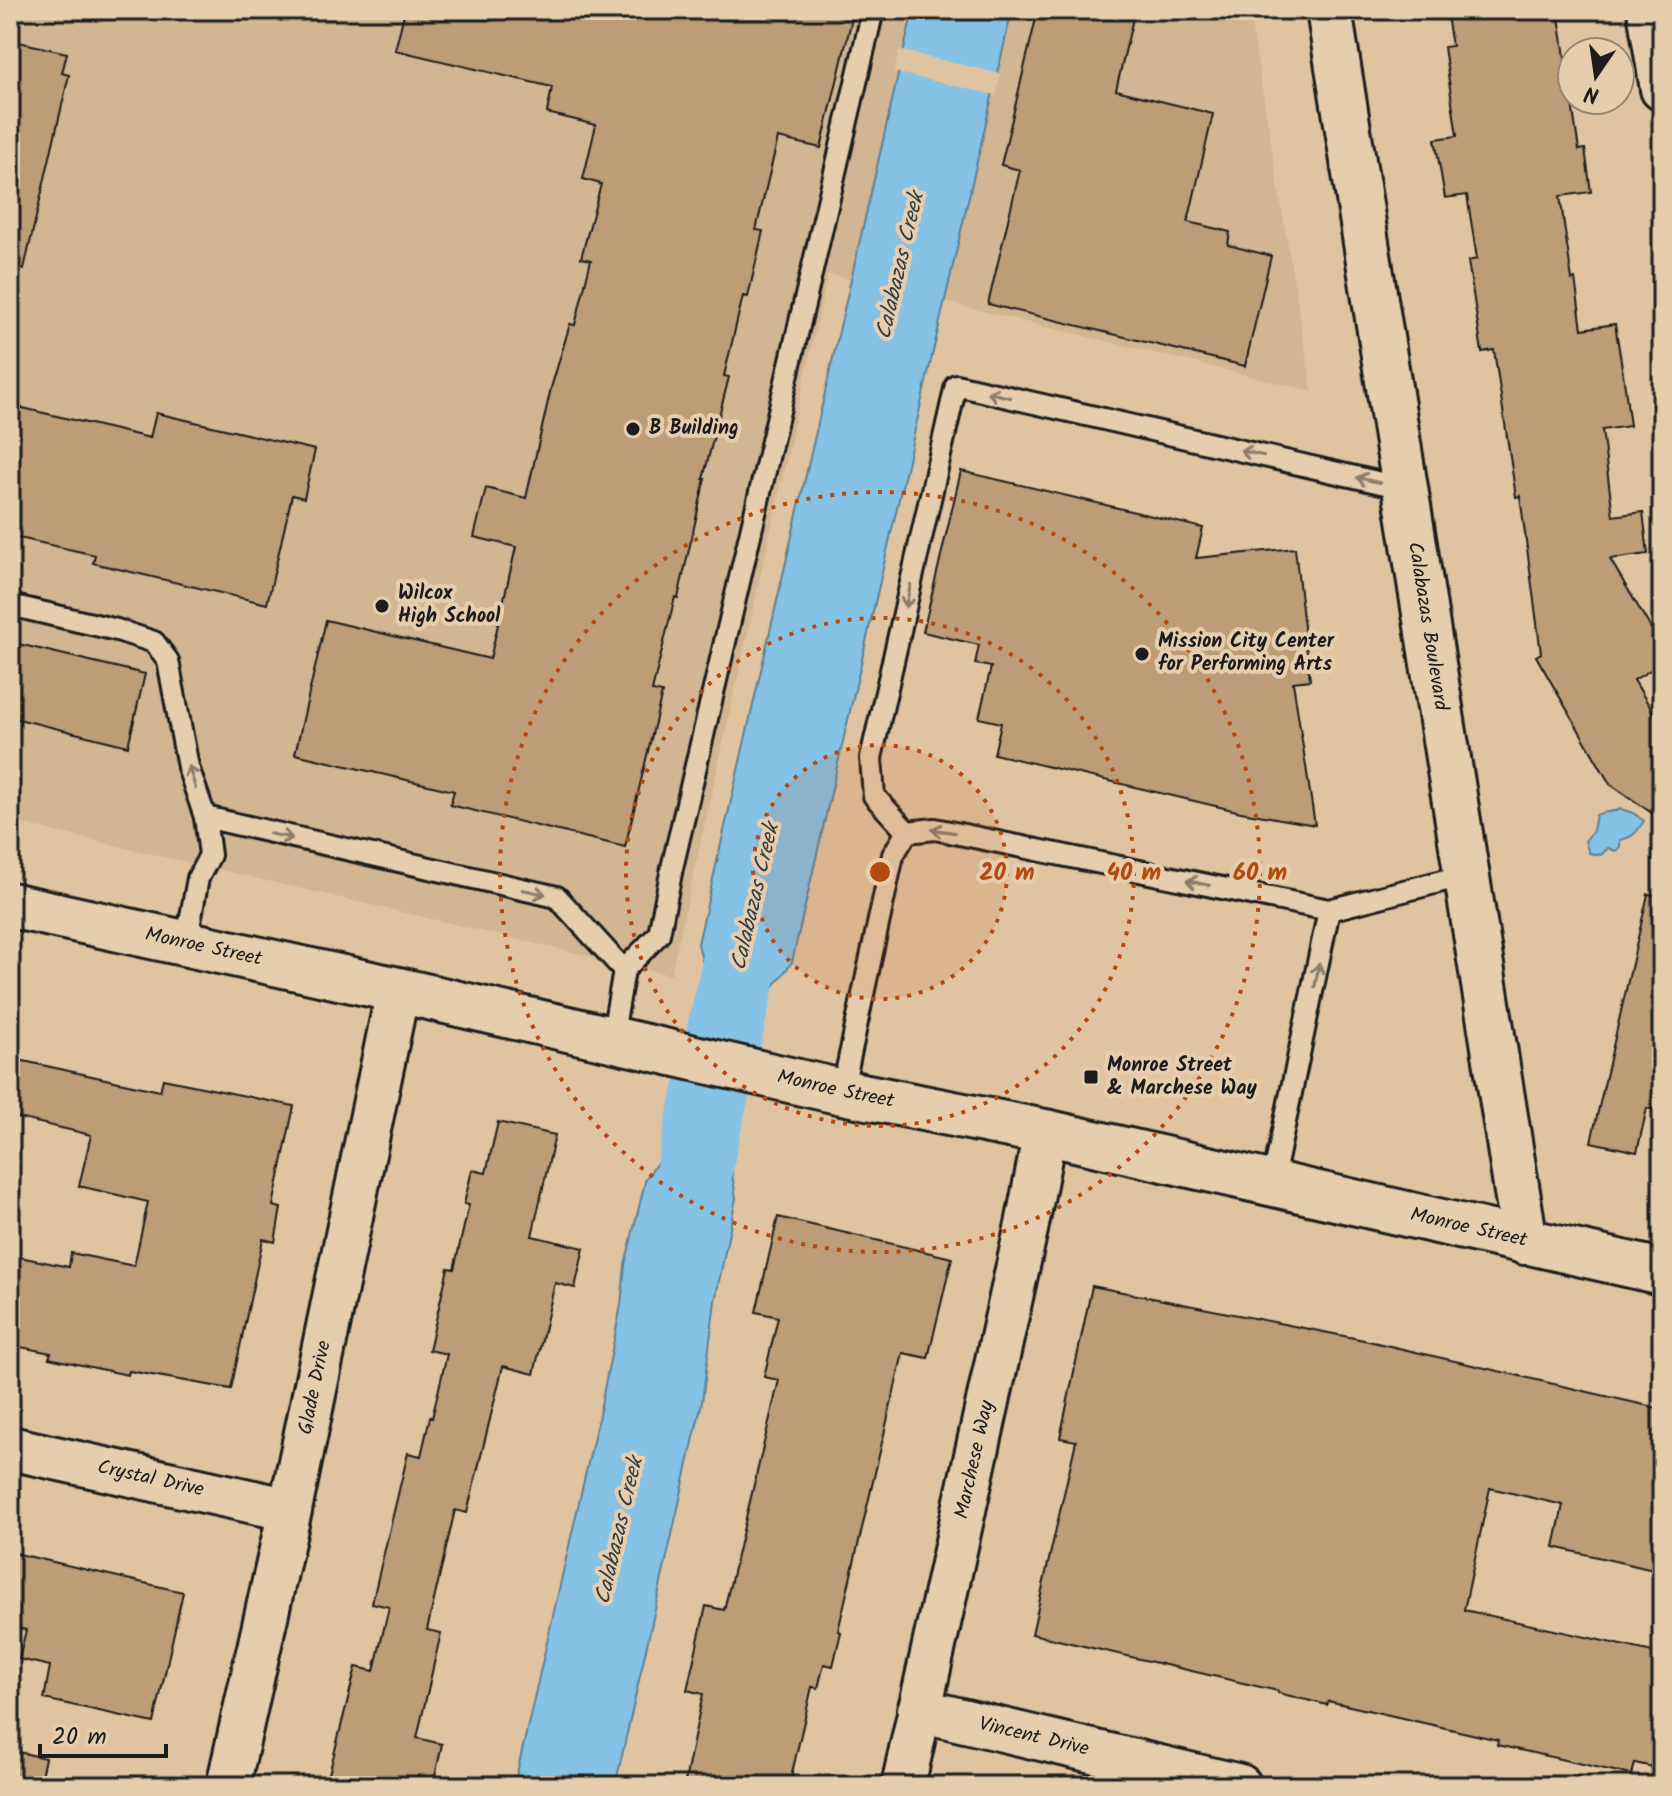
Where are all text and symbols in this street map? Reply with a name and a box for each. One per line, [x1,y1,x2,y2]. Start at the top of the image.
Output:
north arrow [1556,36,1636,116]
text: N [1581,74,1603,112]
water label: Calabazas Creek [867,185,936,343]
one-way arrow [986,387,1012,402]
place label: B Building [649,413,739,445]
marker: B Building [624,420,642,438]
one-way arrow [1240,445,1266,460]
one-way arrow [1355,472,1381,487]
street label: Calabazas Boulevard [1398,540,1456,714]
place label: Wilcox High School [398,578,501,633]
one-way arrow [900,582,915,608]
marker: Wilcox High School [373,597,391,615]
place label: Mission City Center for Performing Arts [1158,626,1335,681]
marker: Mission City Center for Performing Arts [1133,645,1151,663]
one-way arrow [184,765,199,791]
water label: Calabazas Creek [722,816,791,974]
one-way arrow [931,823,957,838]
one-way arrow [267,829,293,844]
text: 20 m [979,854,1035,893]
text: 40 m [1107,854,1161,893]
text: 60 m [1233,854,1287,893]
centre of rings [866,858,894,886]
one-way arrow [1186,875,1211,890]
one-way arrow [521,885,547,900]
street label: Monroe Street [142,919,265,976]
one-way arrow [1310,963,1325,988]
place label: Monroe Street & Marchese Way [1107,1050,1257,1105]
street label: Monroe Street [774,1062,897,1118]
marker: Monroe Street & Marchese Way [1082,1068,1100,1086]
street label: Monroe Street [1407,1199,1530,1257]
street label: Glade Drive [290,1338,341,1437]
street label: Marchese Way [946,1397,1004,1522]
water label: Calabazas Creek [586,1450,655,1608]
street label: Crystal Drive [94,1452,207,1506]
scale bar [40,1708,166,1758]
street label: Vincent Drive [976,1709,1092,1766]
text: 20 m [52,1718,107,1757]

